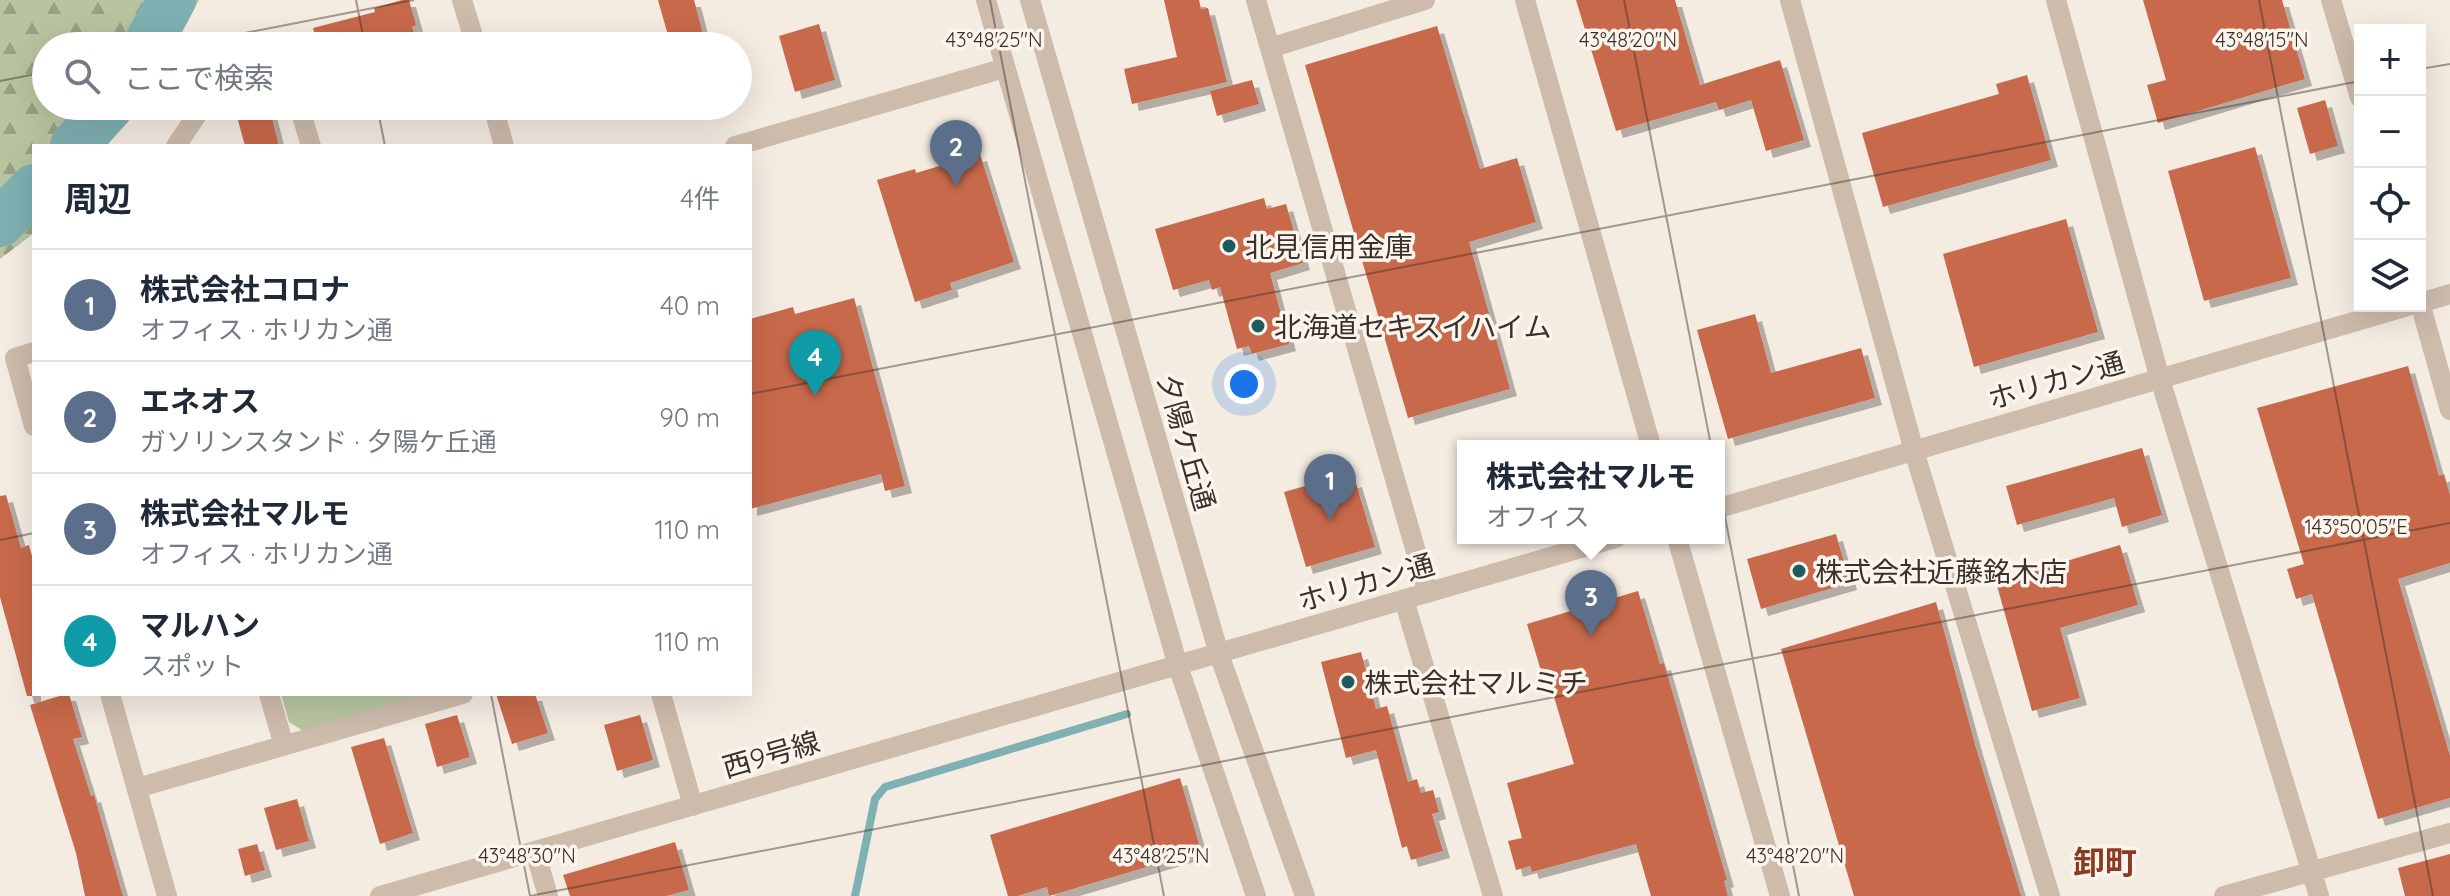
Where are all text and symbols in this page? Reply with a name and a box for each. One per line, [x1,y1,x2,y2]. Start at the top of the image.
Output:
map controls [2354,24,2426,312]
button: + [2354,24,2426,96]
text: 43°48'25"N [945,27,1043,52]
text: 43°48'20"N [1579,27,1677,52]
text: 43°48'15"N [2215,27,2309,52]
search box [32,32,752,120]
icon: search [60,54,104,98]
text: ここで検索 [124,59,274,97]
button: − [2354,96,2426,168]
pin: 2 [930,120,982,186]
button: locate [2354,168,2426,240]
text: 周辺 [64,177,132,220]
text: 4件 [680,182,720,215]
place label: 北見信用金庫 [1245,229,1413,264]
marker: 北見信用金庫 [1220,237,1238,255]
button: layers [2354,240,2426,312]
text: 株式会社コロナ [140,270,350,308]
text: 1 [85,289,95,322]
text: 40 m [660,289,720,322]
place label: 北海道セキスイハイム [1274,309,1551,344]
text: オフィス · ホリカン通 [140,313,393,346]
marker: 北海道セキスイハイム [1249,317,1267,335]
pin: 4 [789,330,841,396]
street label: ホリカン通 [1984,344,2128,416]
your location [1224,364,1264,404]
street label: 夕陽ケ丘通 [1151,370,1223,514]
text: エネオス [140,382,260,420]
text: 2 [83,401,97,434]
text: 90 m [659,401,720,434]
text: ガソリンスタンド · 夕陽ケ丘通 [140,425,497,458]
popup [1457,440,1725,544]
pin: 1 [1304,454,1356,520]
text: 株式会社マルモ [1486,457,1696,495]
text: 株式会社マルモ [140,494,350,532]
text: オフィス [1486,500,1589,533]
text: 3 [83,513,97,546]
text: 110 m [654,513,720,546]
text: 143°50'05"E [2304,514,2408,539]
text: オフィス · ホリカン通 [140,537,393,570]
street label: ホリカン通 [1294,546,1438,618]
place label: 株式会社近藤銘木店 [1815,554,2067,589]
marker: 株式会社近藤銘木店 [1790,562,1808,580]
pin: 3 [1565,570,1617,636]
text: マルハン [140,606,260,644]
text: 4 [82,625,98,658]
text: 110 m [654,625,720,658]
text: スポット [140,649,244,682]
place label: 株式会社マルミチ [1364,665,1588,700]
marker: 株式会社マルミチ [1339,673,1357,691]
street label: 西9号線 [718,723,824,785]
district label: 卸町 [2073,842,2137,882]
text: 43°48'30"N [478,843,576,868]
text: 43°48'25"N [1112,843,1210,868]
text: 43°48'20"N [1746,843,1844,868]

